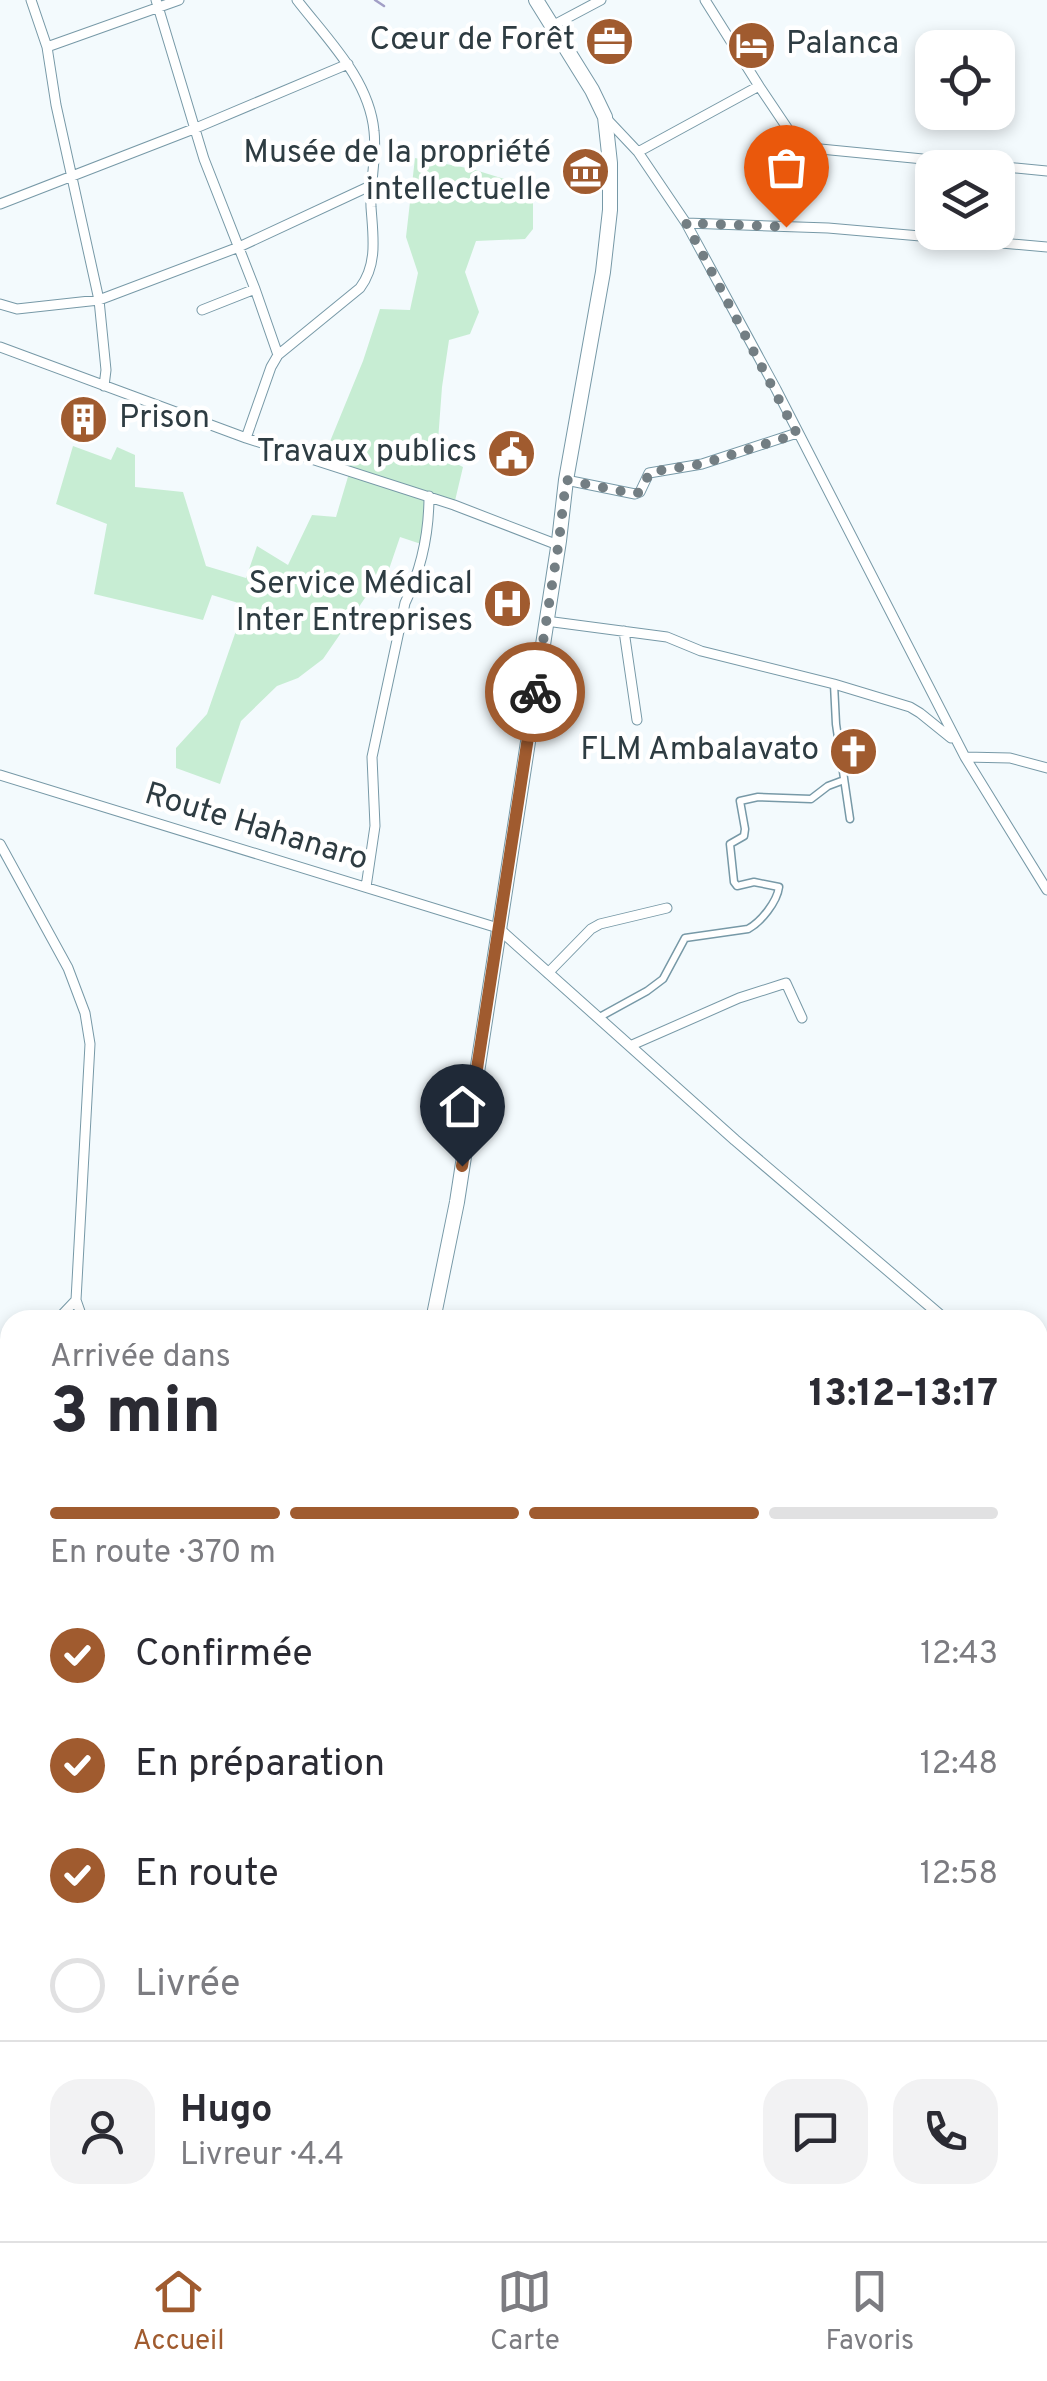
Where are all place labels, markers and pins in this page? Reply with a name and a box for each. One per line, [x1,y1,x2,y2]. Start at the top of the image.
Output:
office icon: Cœur de Forêt [584,15,636,67]
hotel icon: Palanca [725,19,777,71]
place label: Cœur de Forêt [369,21,575,61]
place label: Palanca [786,25,899,65]
pin [744,125,829,228]
place label: Musée de la propriété intellectuelle [243,134,551,211]
museum icon: Musée de la propriété intellectuelle [560,146,612,198]
building icon: Prison [58,393,110,445]
place label: Prison [119,399,210,439]
public building icon: Travaux publics [486,427,538,479]
place label: Travaux publics [256,433,477,473]
place label: Service Médical Inter Entreprises [236,565,473,642]
hospital icon: Service Médical Inter Entreprises [482,577,534,629]
church icon: FLM Ambalavato [828,725,880,777]
place label: FLM Ambalavato [580,731,819,771]
pin [420,1064,505,1167]

